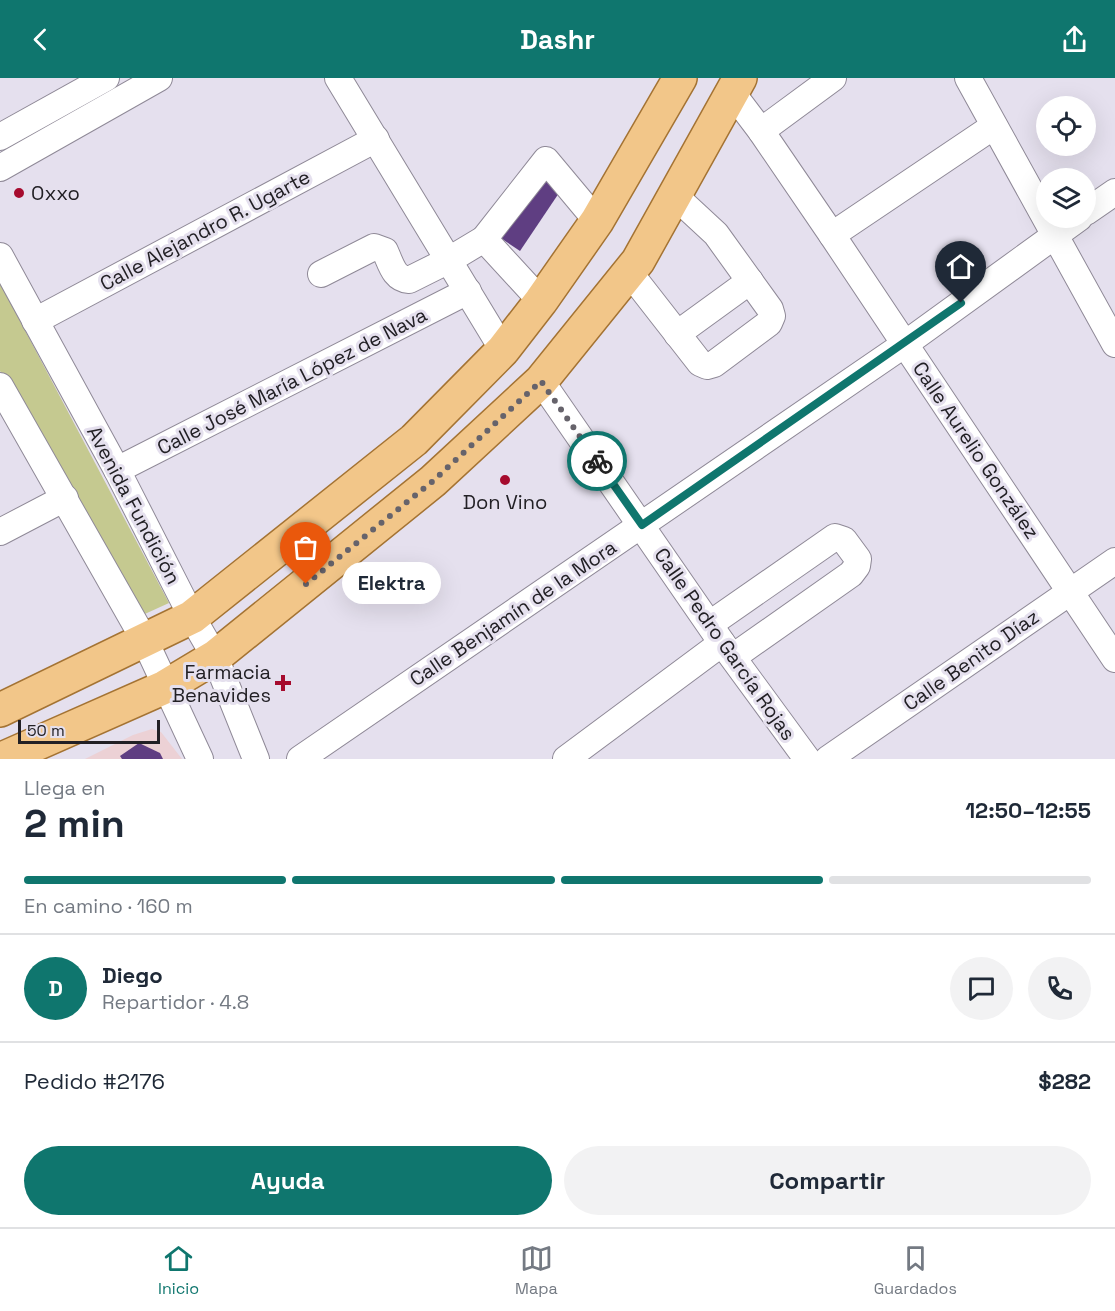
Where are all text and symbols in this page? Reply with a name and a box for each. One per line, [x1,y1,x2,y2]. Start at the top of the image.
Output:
text: Dashr [520,22,595,57]
icon: back [24,23,57,56]
icon: share [1058,23,1091,56]
map controls [1036,96,1096,228]
button: locate [1036,96,1096,156]
street label: Calle Alejandro R. Ugarte [95,163,315,297]
button: layers [1036,168,1096,228]
place label: Oxxo [31,180,80,206]
marker: Oxxo [12,186,26,200]
pin [935,241,986,303]
icon: home [944,250,977,283]
street label: Calle José María López de Nava [153,301,431,461]
street label: Calle Aurelio González [907,356,1045,544]
street label: Avenida Fundición [81,421,187,589]
courier [567,431,627,491]
icon: bike [581,445,614,478]
marker: Don Vino [498,473,512,487]
place label: Don Vino [463,489,547,515]
pin [280,522,331,584]
icon: bag [289,531,322,564]
street label: Calle Benjamín de la Mora [405,534,621,692]
street label: Calle Pedro García Rojas [649,543,801,745]
callout: Elektra [342,563,441,605]
text: Elektra [358,570,425,596]
street label: Calle Benito Díaz [898,604,1044,716]
place label: Farmacia Benavides [172,659,271,708]
marker: Farmacia Benavides [276,676,290,690]
scale bar [18,717,160,744]
text: 50 m [27,720,65,741]
text: Llega en [24,775,105,801]
text: 12:50–12:55 [965,796,1091,824]
text: 2 min [24,799,125,848]
text: En camino · 160 m [24,893,193,919]
button: chat [950,957,1013,1020]
button: phone [1028,957,1091,1020]
text: Diego [102,961,163,989]
text: D [48,974,63,1002]
text: Repartidor · 4.8 [102,989,249,1015]
text: Pedido #2176 [24,1067,165,1095]
text: $282 [1038,1067,1091,1095]
button: Ayuda [24,1146,552,1215]
button: Compartir [564,1146,1091,1215]
tab: Inicio [158,1242,199,1299]
tab: Mapa [515,1242,558,1299]
tab: Guardados [874,1242,957,1299]

